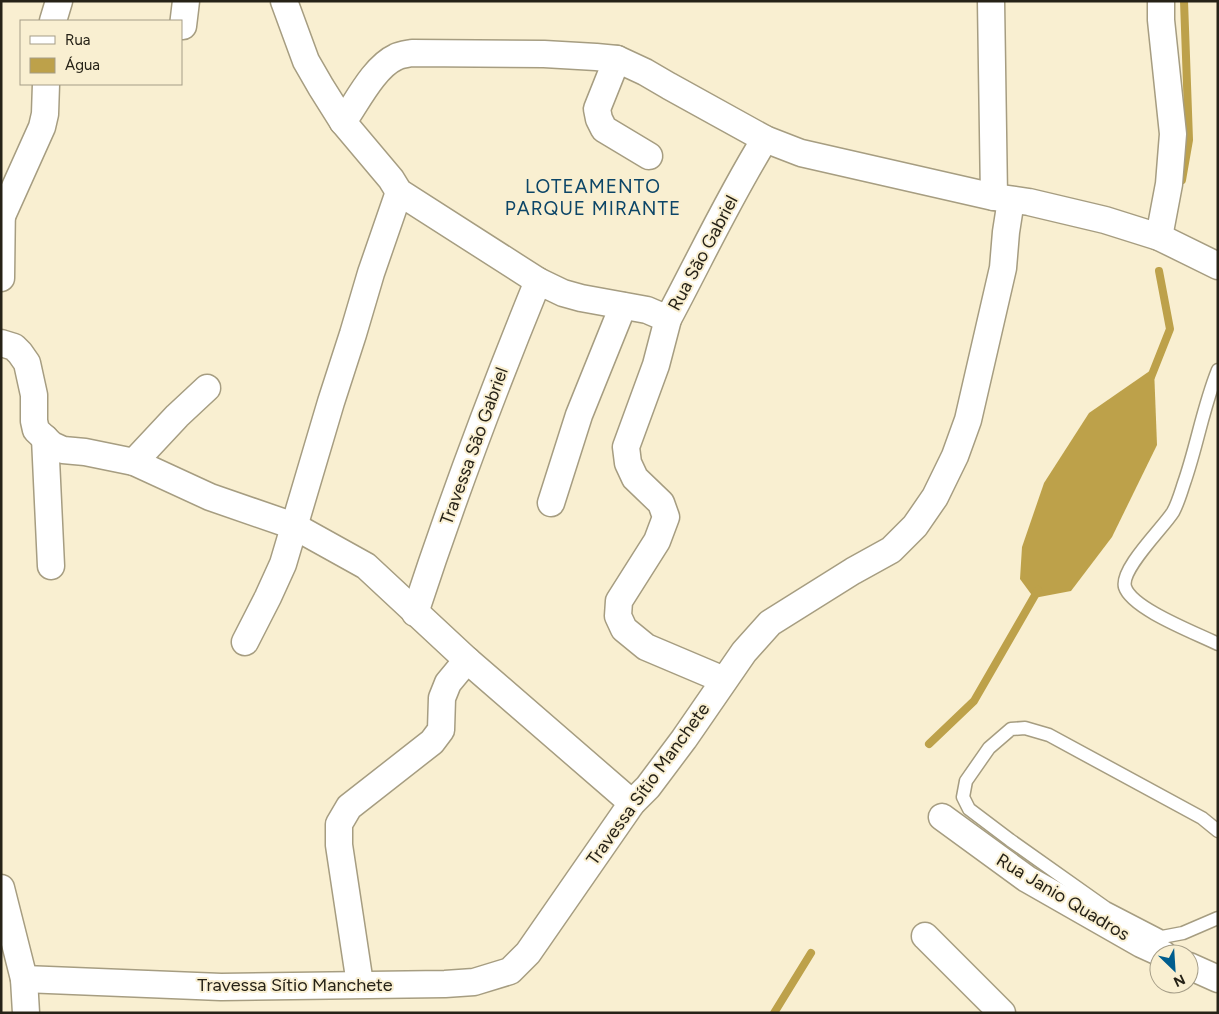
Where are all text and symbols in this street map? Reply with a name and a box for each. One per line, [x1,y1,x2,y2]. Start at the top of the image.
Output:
legend [20,20,182,85]
text: Rua [65,31,90,49]
text: Água [65,56,100,74]
district label: LOTEAMENTO PARQUE MIRANTE [505,175,681,220]
street label: Rua São Gabriel [663,192,743,314]
street label: Travessa São Gabriel [435,364,513,528]
street label: Travessa Sítio Manchete [582,698,714,869]
street label: Rua Janio Quadros [993,849,1133,945]
north arrow [1149,944,1199,994]
text: N [1171,970,1188,990]
street label: Travessa Sítio Manchete [197,974,393,996]

